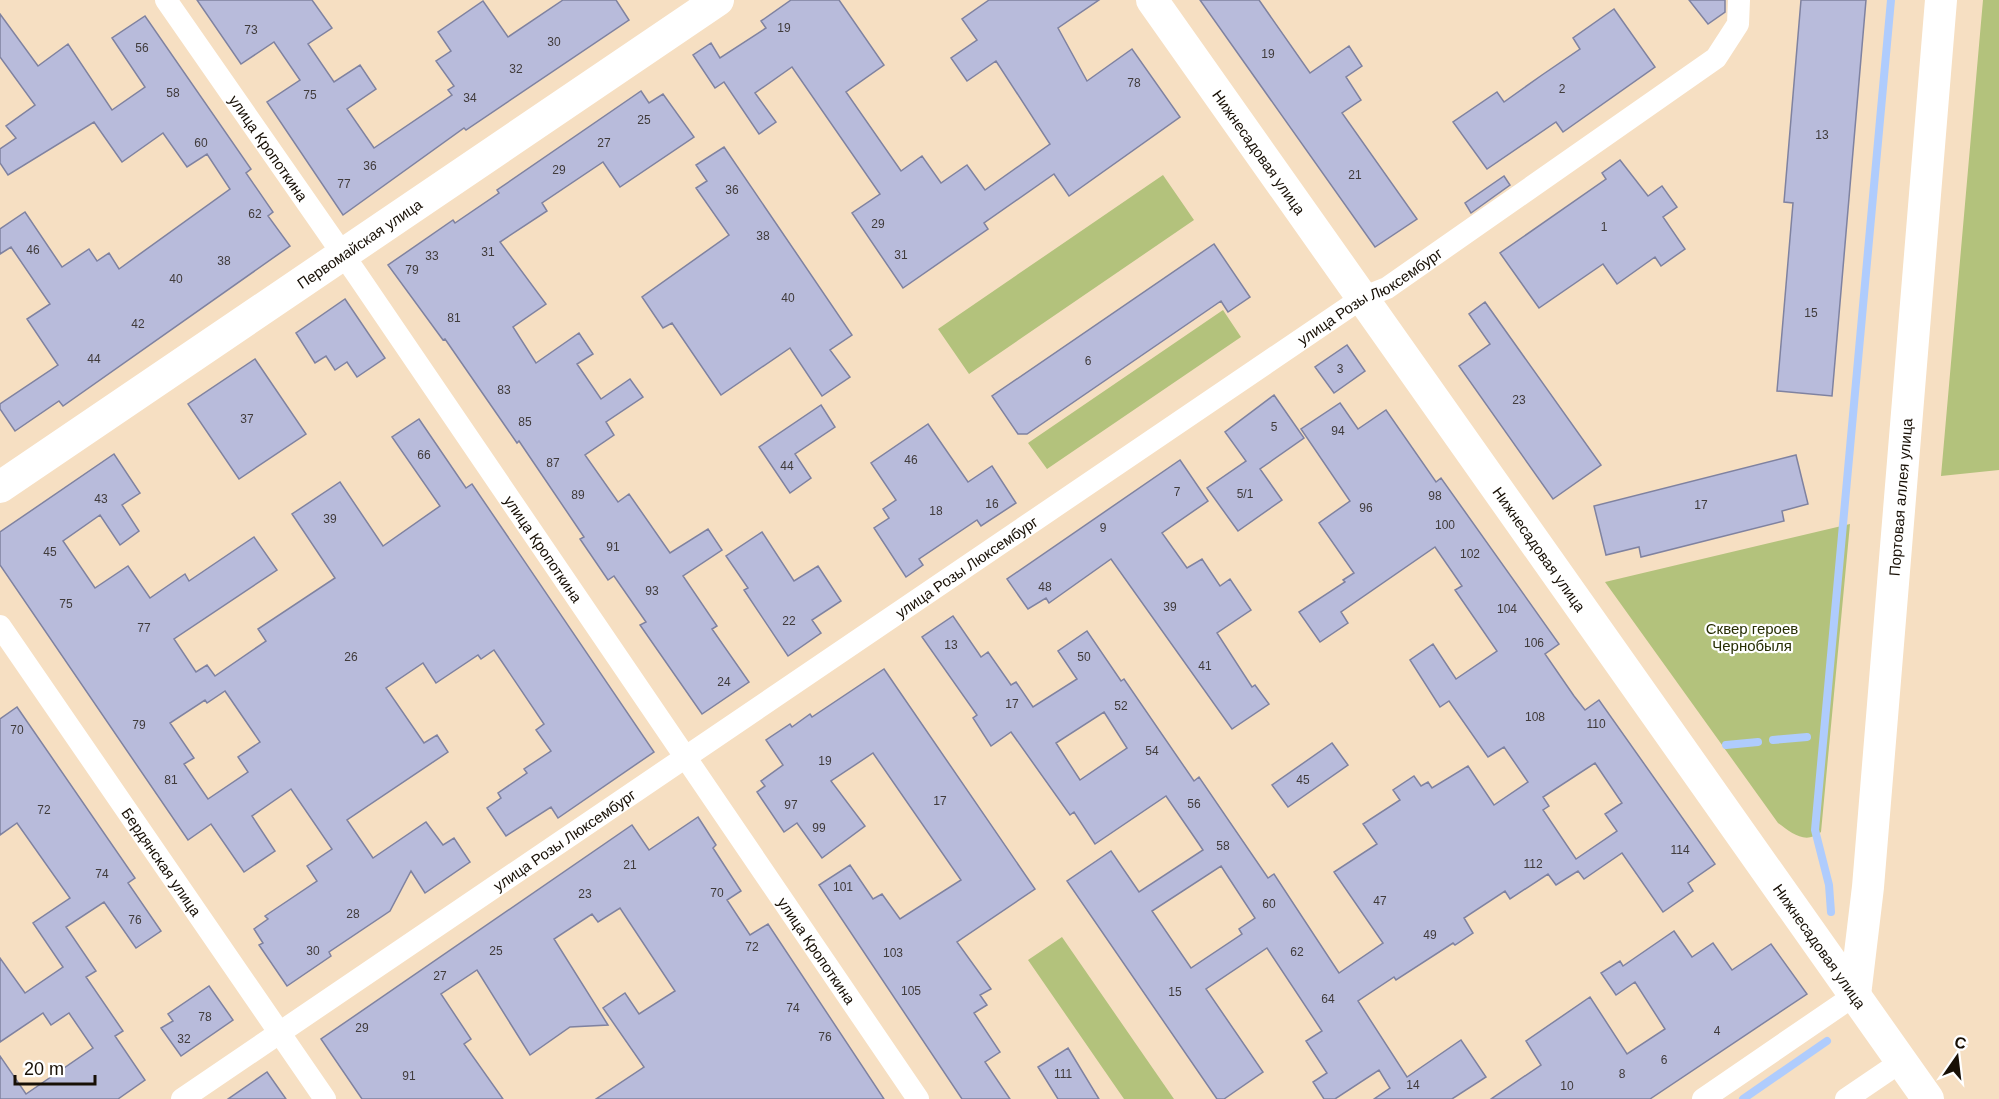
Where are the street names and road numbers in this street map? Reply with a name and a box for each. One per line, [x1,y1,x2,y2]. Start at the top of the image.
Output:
street label: Нижнесадовая улица [1209,86,1309,218]
street label: улица Кропоткина [226,91,312,205]
street label: Первомайская улица [294,195,425,292]
street label: улица Розы Люксембург [1294,244,1446,348]
street label: Портовая аллея улица [1885,417,1915,577]
street label: Нижнесадовая улица [1490,483,1590,615]
street label: улица Кропоткина [501,492,586,606]
street label: улица Розы Люксембург [892,512,1041,621]
street label: улица Розы Люксембург [490,785,639,894]
street label: Бердянская улица [119,804,205,920]
street label: Нижнесадовая улица [1770,880,1870,1012]
street label: улица Кропоткина [775,894,860,1008]

